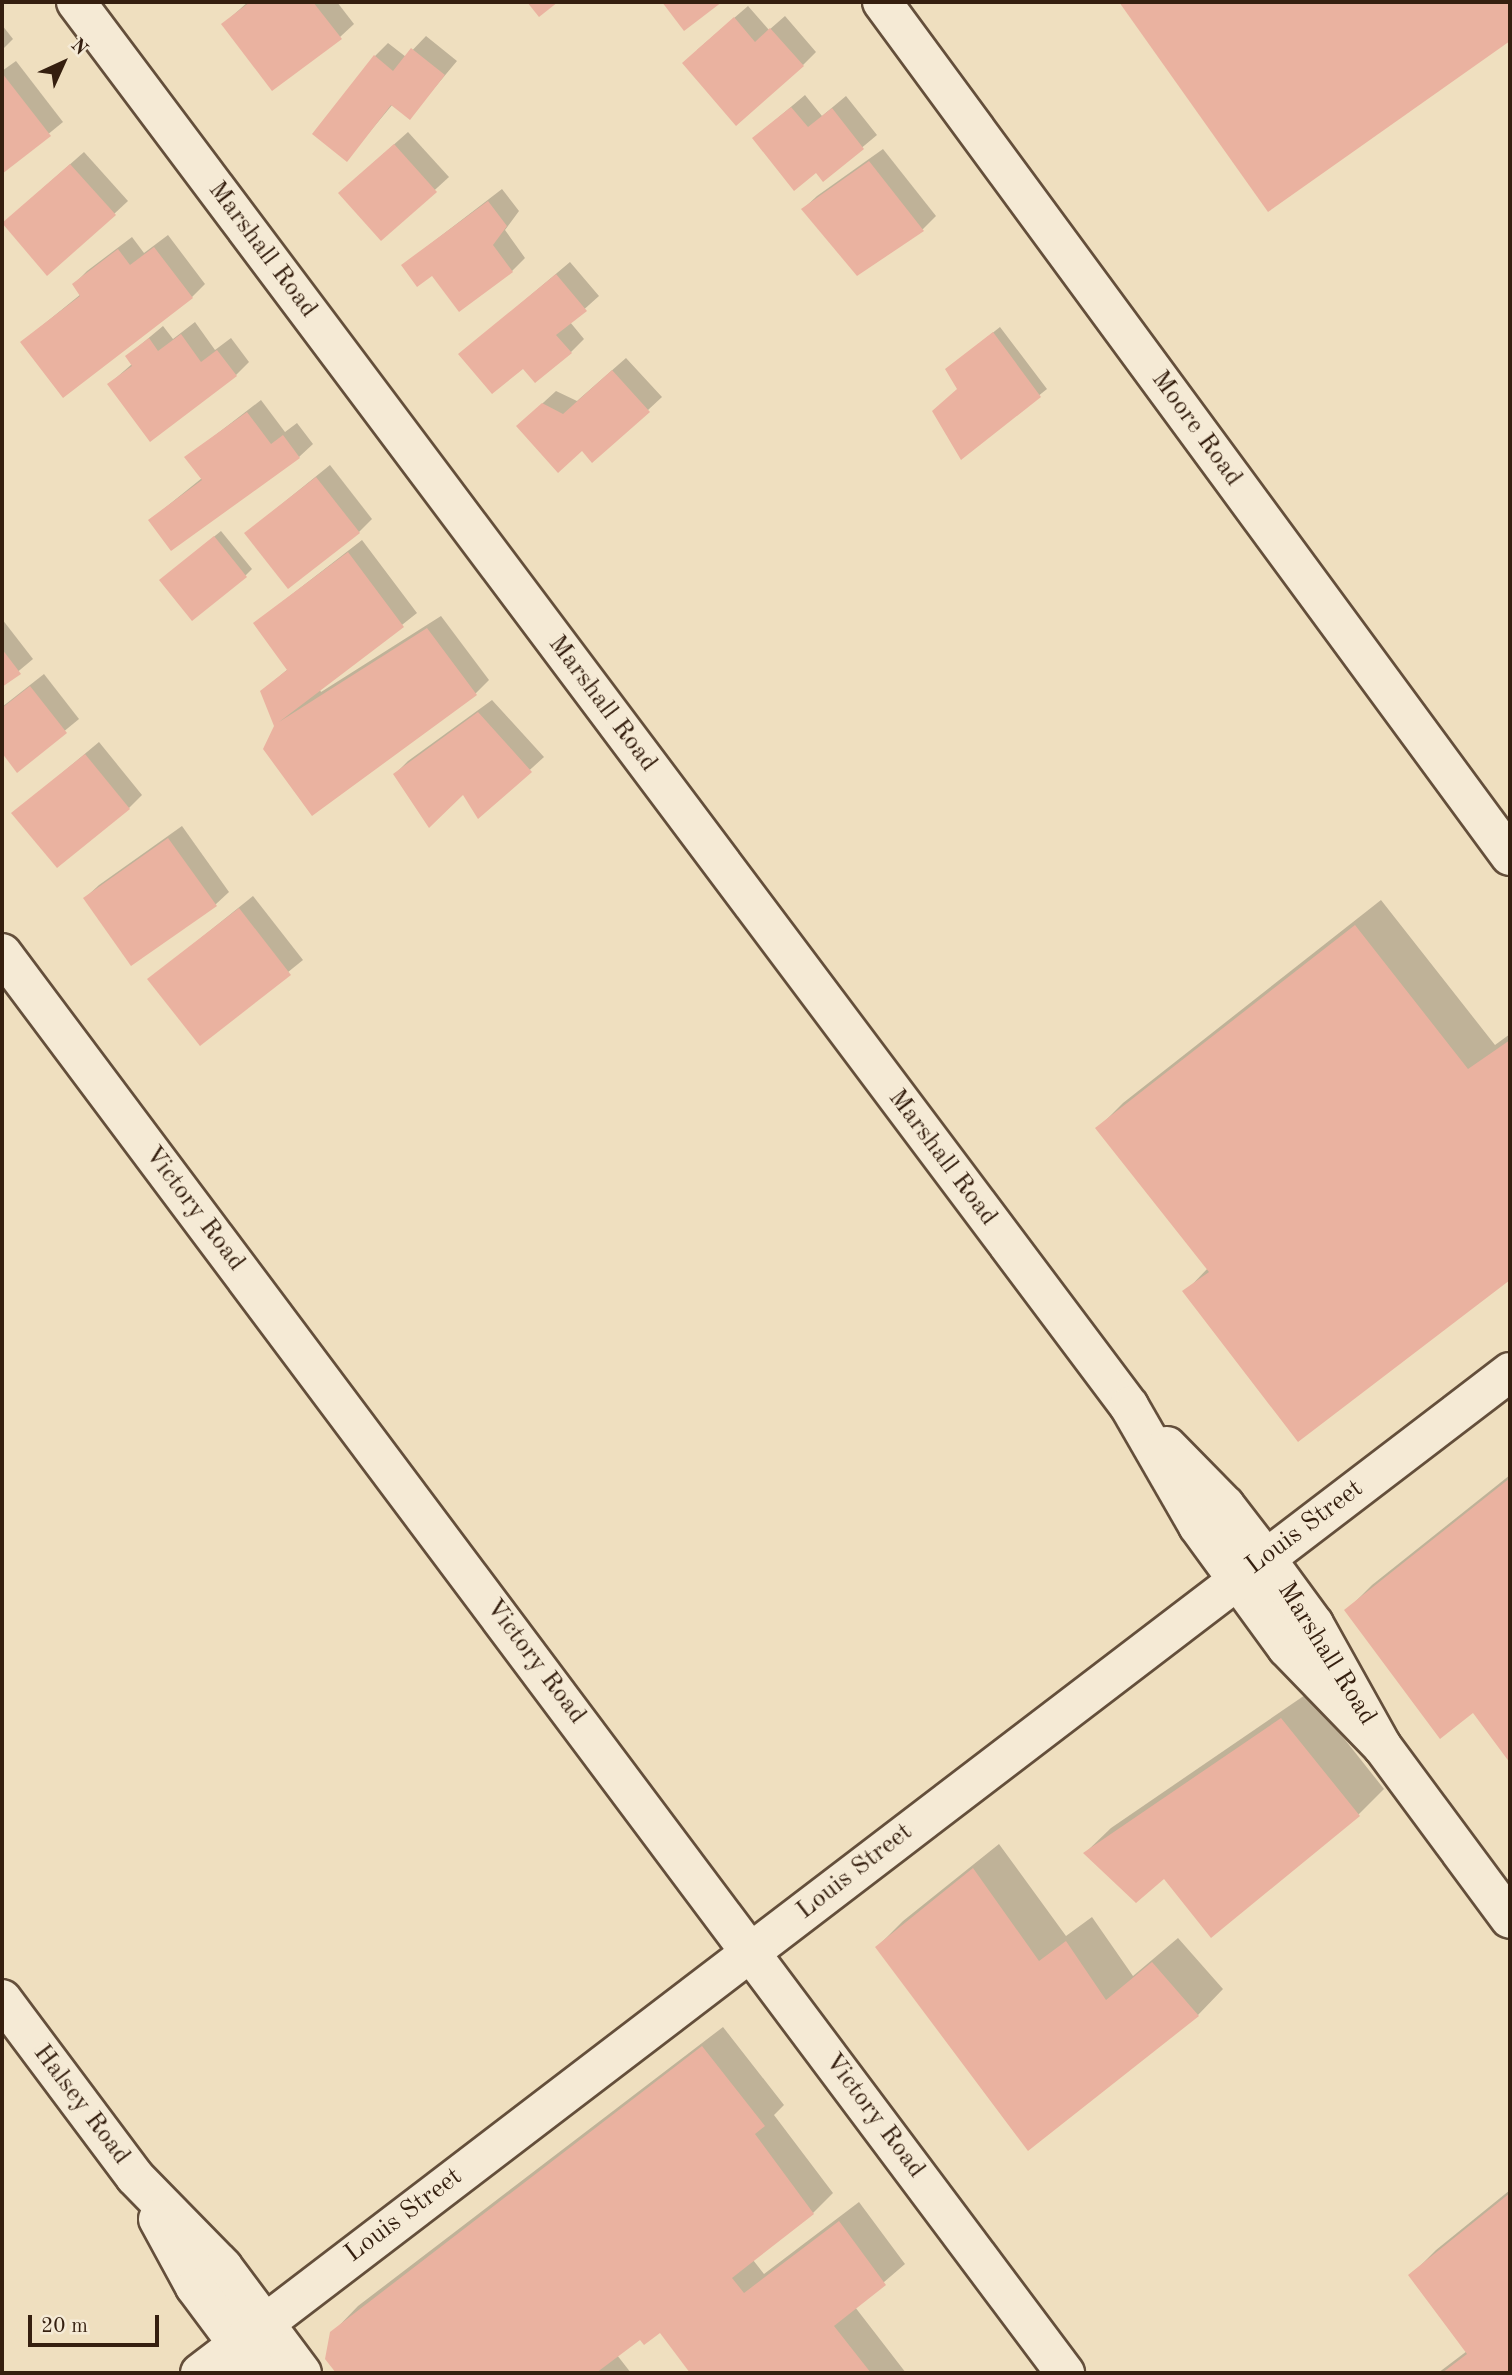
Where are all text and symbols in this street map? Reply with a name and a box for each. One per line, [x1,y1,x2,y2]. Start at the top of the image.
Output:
north arrow [28,28,98,98]
text: N [66,36,90,60]
street label: Marshall Road [201,176,323,324]
street label: Moore Road [1144,365,1248,493]
street label: Marshall Road [541,630,663,778]
street label: Marshall Road [881,1084,1003,1232]
street label: Victory Road [137,1140,251,1278]
street label: Louis Street [1240,1474,1370,1582]
street label: Marshall Road [1270,1577,1382,1731]
street label: Victory Road [478,1593,592,1731]
street label: Louis Street [791,1817,919,1927]
street label: Halsey Road [26,2039,136,2171]
street label: Victory Road [817,2047,931,2185]
street label: Louis Street [339,2162,469,2270]
scale bar [32,2302,163,2346]
text: 20 m [41,2316,88,2337]

